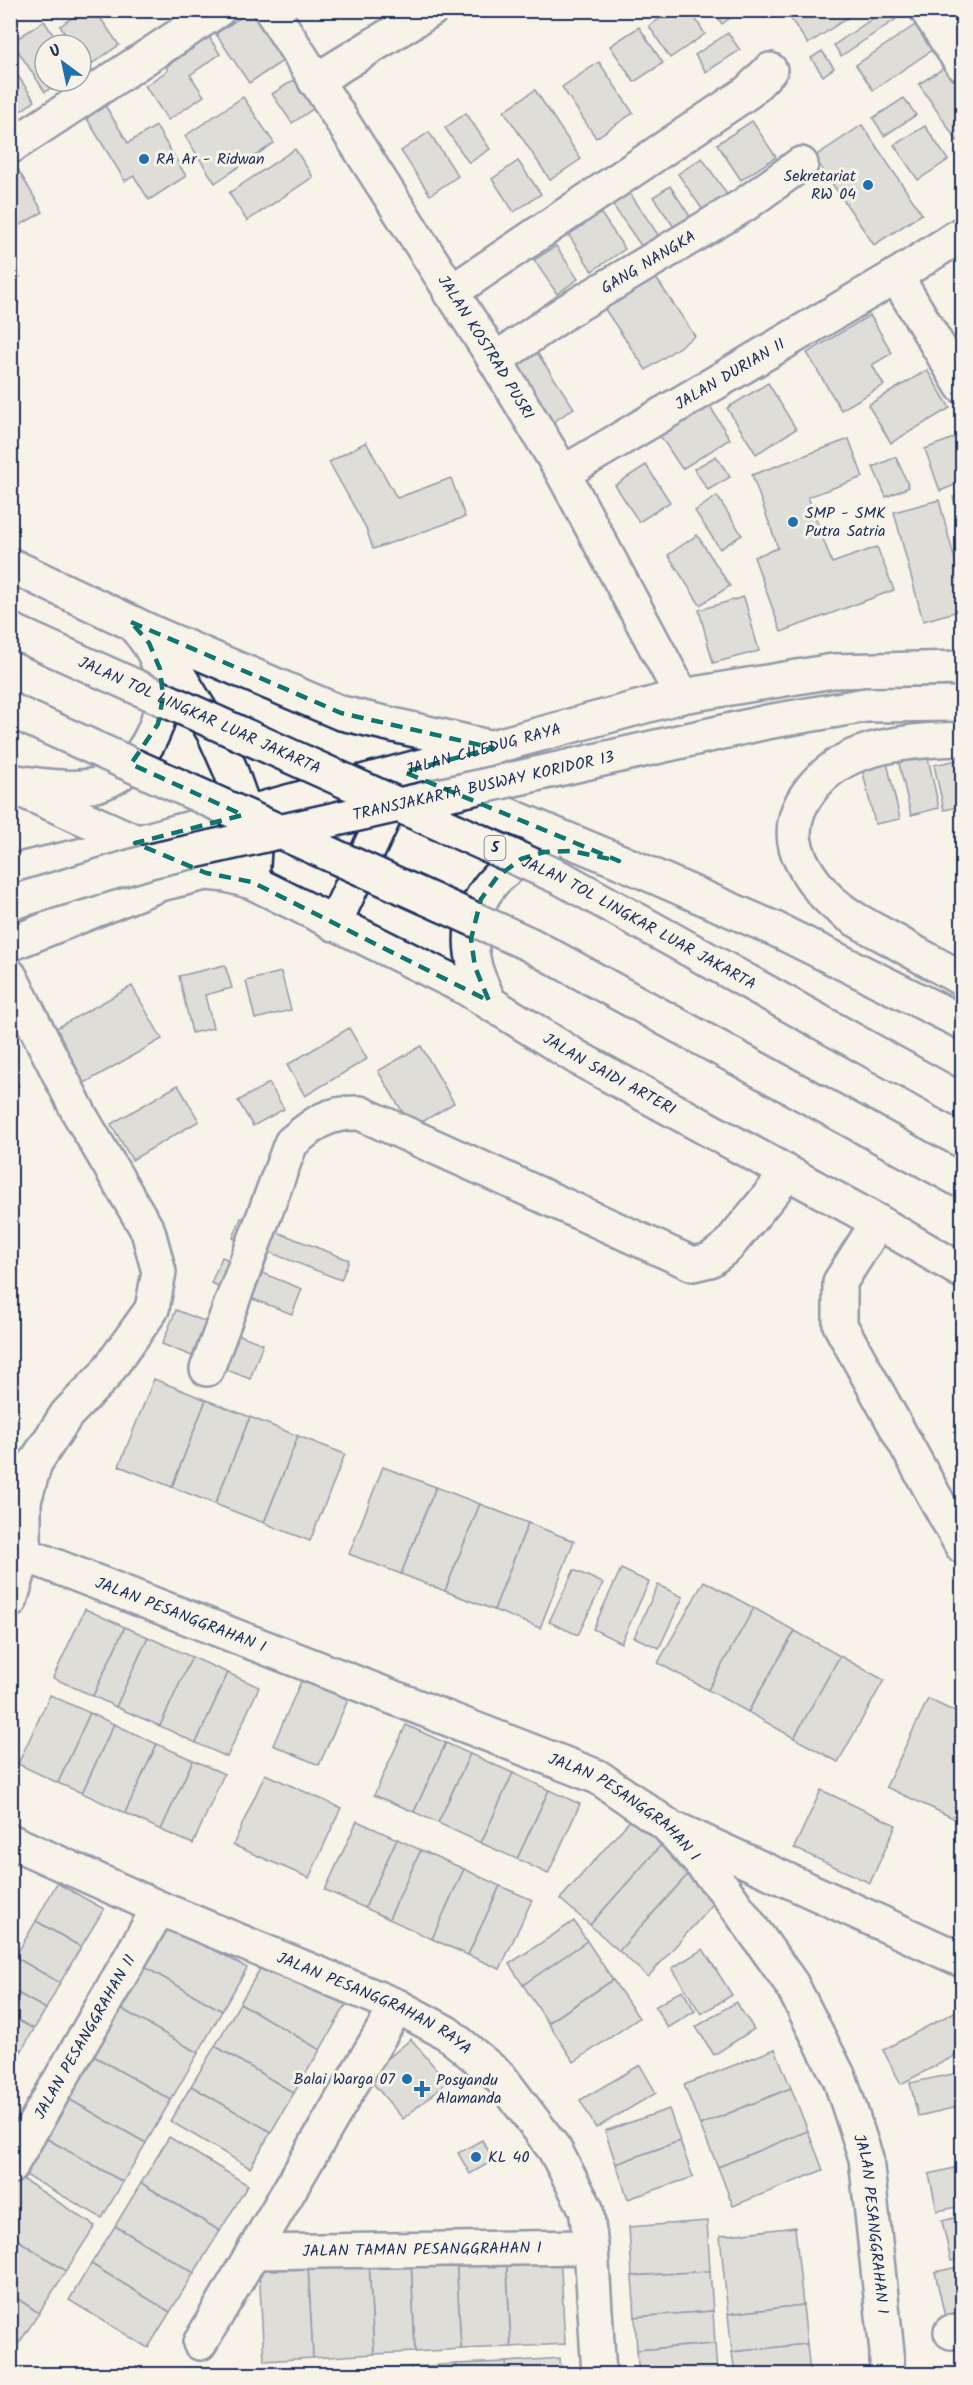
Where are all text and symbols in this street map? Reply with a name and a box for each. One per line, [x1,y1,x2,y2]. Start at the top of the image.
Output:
north arrow [33,33,93,93]
text: U [45,38,67,65]
place label: RA Ar - Ridwan [156,147,265,172]
marker: RA Ar - Ridwan [137,152,151,166]
place label: Sekretariat RW 04 [784,164,857,207]
marker: Sekretariat RW 04 [861,178,875,192]
street label: GANG NANGKA [596,224,701,300]
street label: JALAN KOSTRAD PUSRI [431,270,541,424]
street label: JALAN DURIAN II [670,332,790,417]
place label: SMP - SMK Putra Satria [805,501,886,544]
marker: SMP - SMK Putra Satria [786,515,800,529]
street label: JALAN TOL LINGKAR LUAR JAKARTA [74,650,325,781]
street label: JALAN CILEDUG RAYA [403,717,564,782]
street label: TRANSJAKARTA BUSWAY KORIDOR 13 [350,744,617,827]
road number: 5 [484,836,506,860]
street label: JALAN TOL LINGKAR LUAR JAKARTA [517,849,761,997]
street label: JALAN SAIDI ARTERI [538,1027,680,1122]
street label: JALAN PESANGGRAHAN I [91,1570,270,1659]
street label: JALAN PESANGGRAHAN I [544,1746,706,1867]
street label: JALAN PESANGGRAHAN RAYA [273,1945,477,2061]
street label: JALAN PESANGGRAHAN II [27,1950,142,2124]
place label: Balai Warga 07 [293,2067,396,2092]
place label: Posyandu Alamanda [436,2068,501,2111]
marker: Balai Warga 07 [400,2072,414,2086]
marker: Posyandu Alamanda [413,2080,431,2098]
street label: JALAN PESANGGRAHAN I [846,2131,895,2315]
place label: KL 40 [488,2145,529,2170]
marker: KL 40 [469,2150,483,2164]
street label: JALAN TAMAN PESANGGRAHAN I [302,2235,542,2264]

